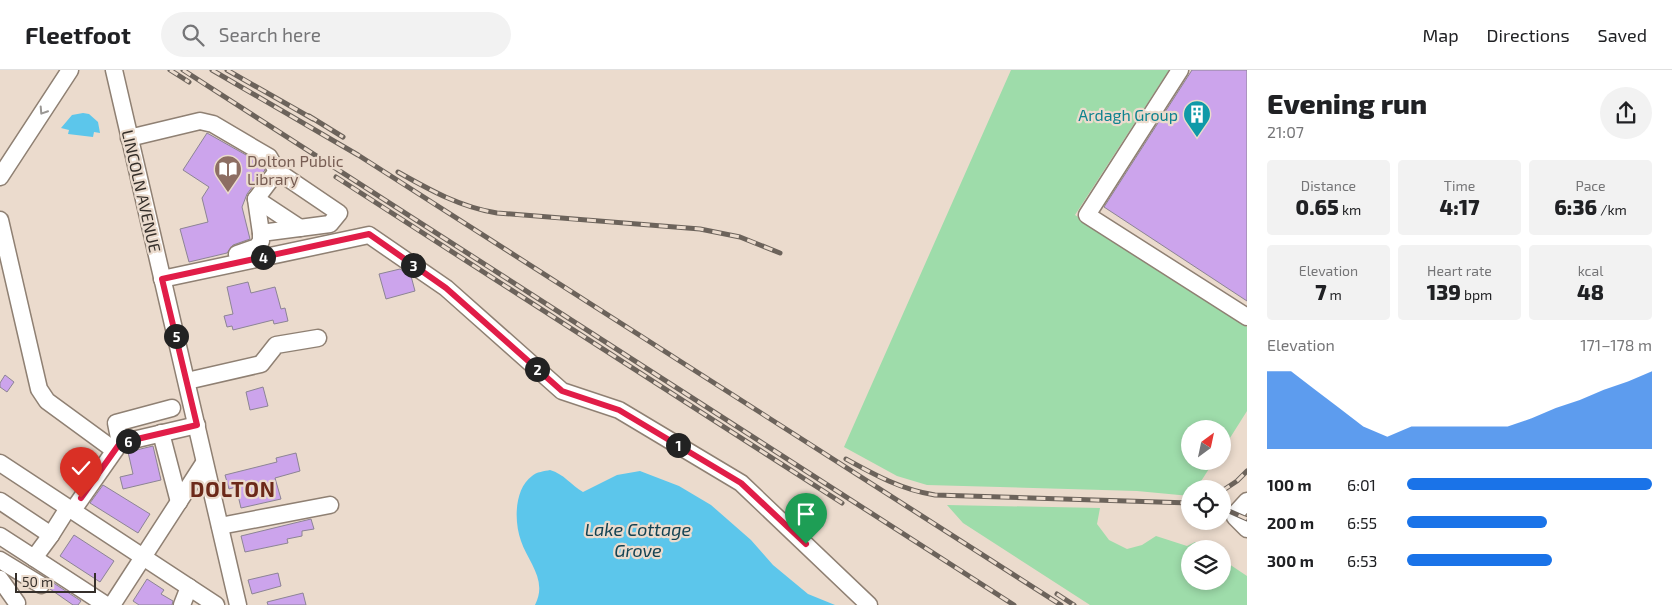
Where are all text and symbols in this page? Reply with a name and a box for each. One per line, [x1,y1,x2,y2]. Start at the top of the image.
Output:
search box [161,12,511,57]
text: Fleetfoot [25,20,131,49]
icon: search [179,21,207,49]
text: Search here [219,23,321,46]
text: Map [1422,24,1459,46]
text: Directions [1487,24,1570,46]
text: Saved [1598,24,1647,46]
text: Evening run [1267,86,1427,120]
button: share [1600,87,1652,139]
building icon: Ardagh Group [1182,99,1212,138]
place label: Ardagh Group [1078,105,1178,124]
one-way arrow [40,106,50,115]
text: 21:07 [1267,122,1304,141]
street label: LINCOLN AVENUE [119,128,165,254]
place label: Dolton Public Library [247,151,344,188]
library icon: Dolton Public Library [213,154,243,193]
text: Distance [1301,177,1356,194]
text: Time [1444,177,1475,194]
text: Pace [1575,177,1606,194]
text: 0.65 [1296,194,1339,219]
text: 4:17 [1440,194,1479,219]
text: 6:36 [1554,194,1597,219]
text: km [1339,201,1361,218]
text: /km [1597,201,1627,218]
pin: 4 [250,244,276,270]
text: 4 [259,249,268,266]
pin: 3 [400,252,426,278]
text: 3 [410,257,417,274]
text: Elevation [1299,262,1358,279]
text: Heart rate [1427,262,1492,279]
text: kcal [1578,262,1603,279]
text: 7 [1315,279,1326,304]
text: 139 [1427,279,1461,304]
text: 48 [1577,279,1604,304]
text: m [1326,286,1342,303]
text: bpm [1461,286,1492,303]
pin: 5 [164,324,188,348]
text: 5 [173,328,180,345]
text: Elevation [1267,335,1335,354]
text: 171–178 m [1580,335,1652,354]
pin: 2 [524,356,550,382]
text: 2 [533,361,542,378]
north arrow [1181,420,1231,470]
map controls [1181,420,1231,590]
pin: 6 [116,428,140,454]
pin: 1 [666,432,690,458]
text: 6 [124,433,133,450]
text: 1 [675,437,682,454]
pin [60,447,102,498]
icon: check [67,454,95,482]
text: 100 m [1267,475,1312,494]
text: 6:01 [1347,475,1376,494]
district label: DOLTON [190,476,276,501]
button: locate [1181,480,1231,530]
pin [785,493,827,544]
icon: arrive [792,500,820,528]
text: 200 m [1267,513,1314,532]
text: 6:55 [1347,513,1377,532]
water label: Lake Cottage Grove [585,518,692,561]
button: layers [1181,540,1231,590]
text: 300 m [1267,551,1314,570]
text: 6:53 [1347,551,1377,570]
scale bar [15,570,96,593]
text: 50 m [22,573,53,590]

